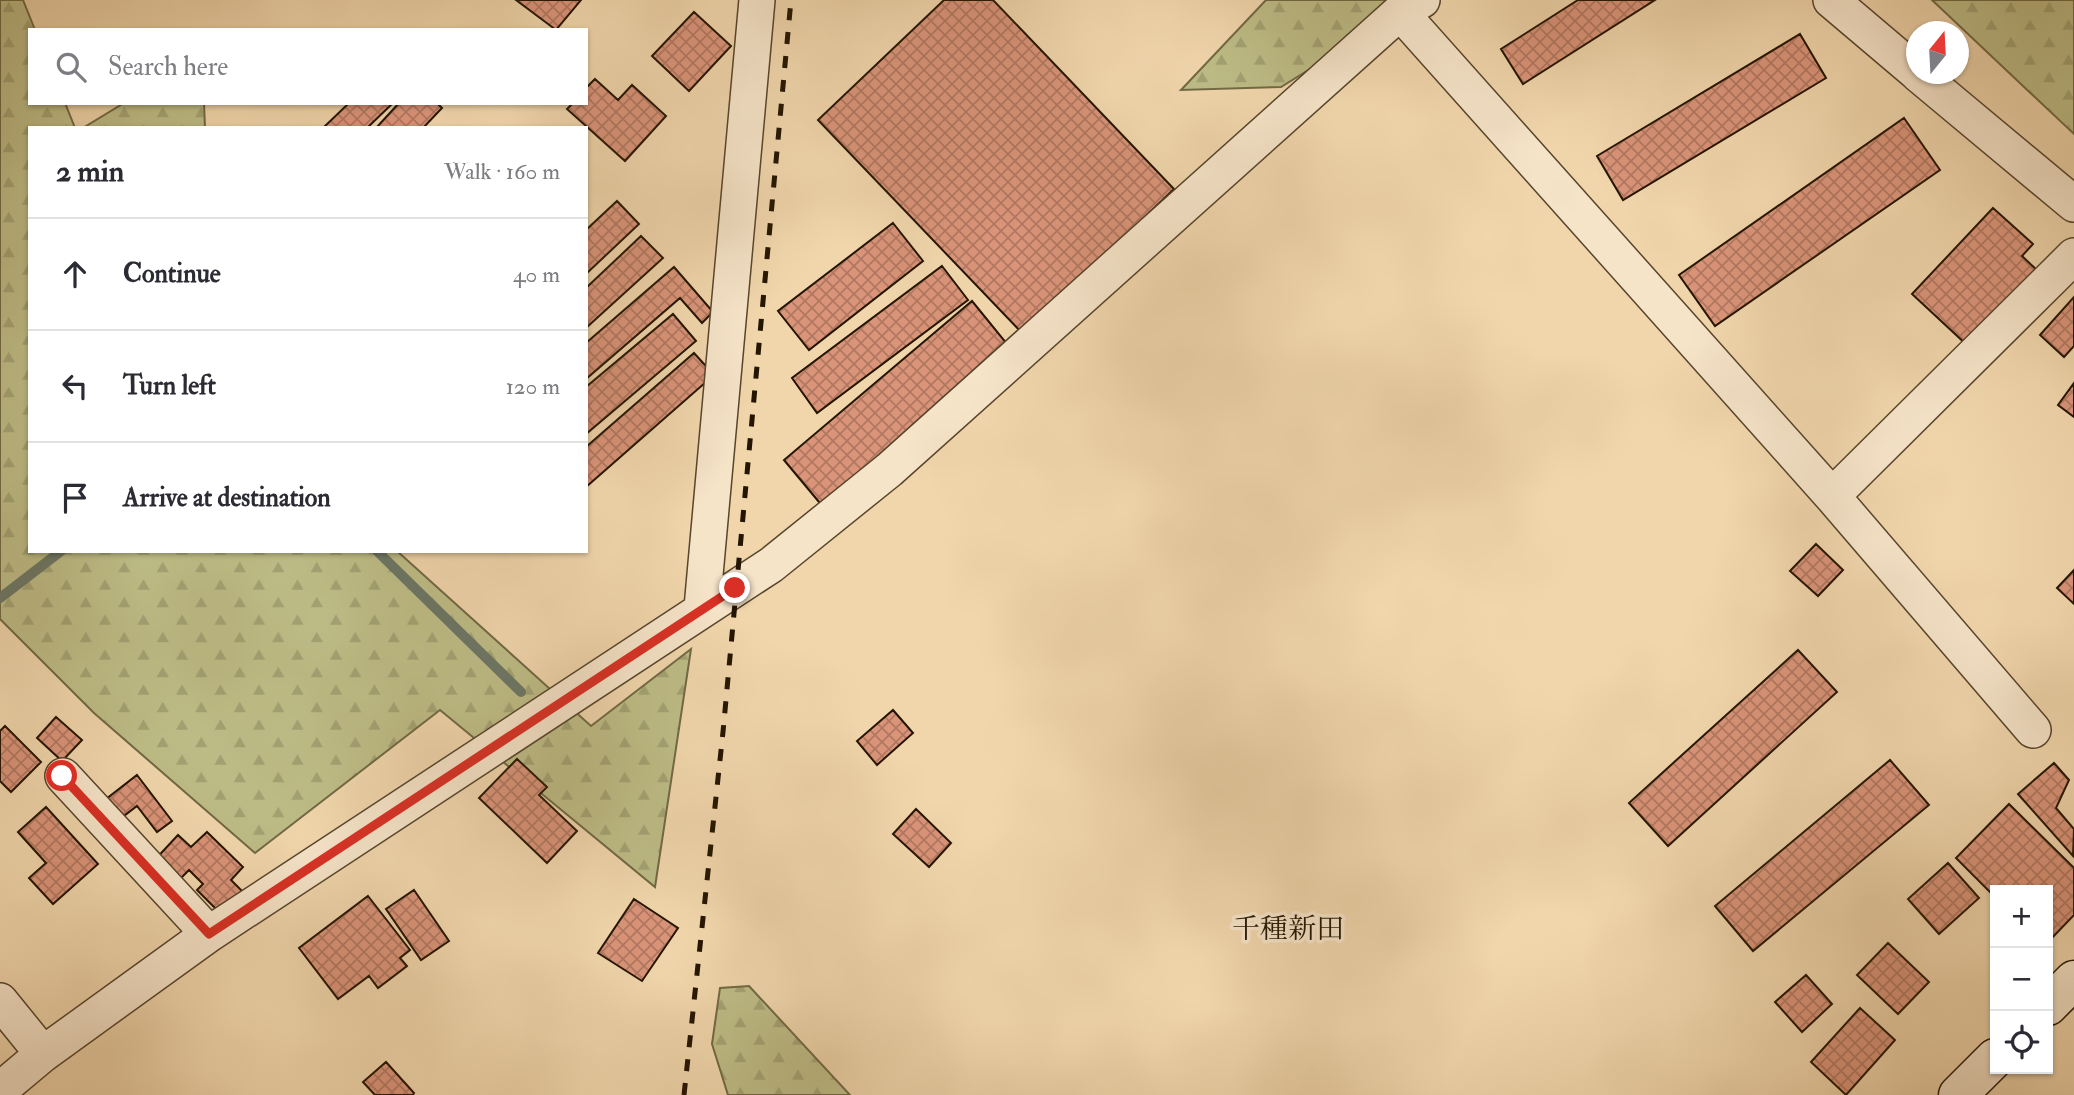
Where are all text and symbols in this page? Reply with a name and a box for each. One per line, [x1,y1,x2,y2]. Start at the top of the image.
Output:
north arrow [1906,21,1969,84]
search box [28,28,588,105]
icon: search [52,48,90,86]
text: Search here [108,51,228,83]
text: 2 min [56,153,124,190]
text: Walk · 160 m [444,157,560,186]
icon: ahead [56,255,94,293]
text: Continue [123,258,221,290]
text: 40 m [513,260,560,289]
icon: left [56,367,94,405]
text: Turn left [123,370,216,402]
text: 120 m [506,372,560,401]
icon: arrive [56,479,94,517]
text: Arrive at destination [123,482,331,514]
route end [719,572,750,603]
route start [46,760,77,791]
map controls [1990,885,2053,1074]
button: + [1990,885,2053,948]
district label: 千種新田 [1232,912,1344,947]
button: − [1990,948,2053,1011]
button: locate [1990,1011,2053,1074]

